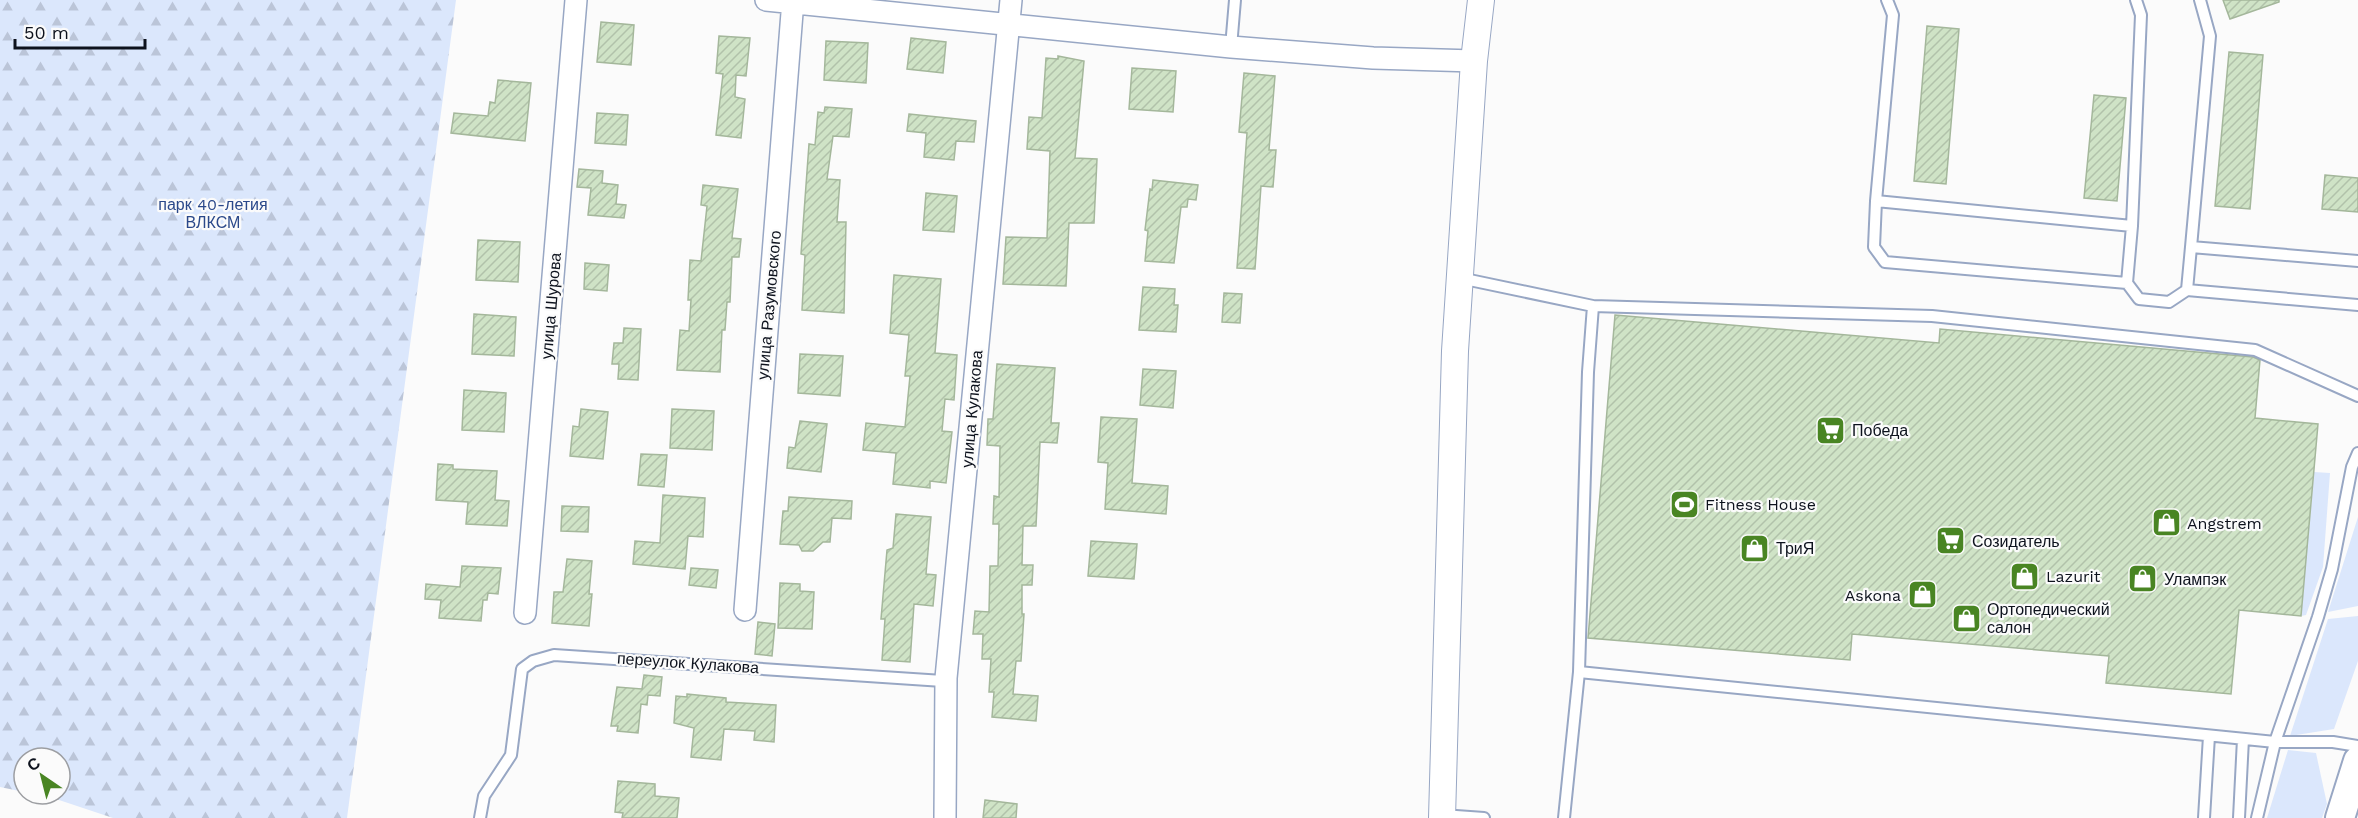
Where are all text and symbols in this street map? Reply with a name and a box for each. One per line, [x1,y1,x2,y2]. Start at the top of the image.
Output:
scale bar [15,12,146,50]
text: 50 m [24,22,69,43]
park label: парк 40-летия ВЛКСМ [158,195,268,232]
street label: улица Разумовского [753,229,785,381]
street label: улица Шурова [537,252,565,360]
street label: улица Кулакова [957,349,987,469]
supermarket icon: Победа [1815,414,1847,446]
place label: Победа [1852,421,1908,440]
sports icon: Fitness House [1668,488,1700,520]
place label: Fitness House [1705,495,1816,514]
shop icon: Angstrem [2150,507,2182,539]
place label: Angstrem [2187,514,2262,533]
supermarket icon: Созидатель [1935,525,1967,557]
shop icon: ТриЯ [1739,532,1771,564]
place label: Созидатель [1972,532,2060,551]
place label: ТриЯ [1776,539,1814,558]
shop icon: Lazurit [2009,560,2041,592]
shop icon: Улампэк [2127,563,2159,595]
place label: Lazurit [2046,567,2101,586]
place label: Улампэк [2164,570,2227,589]
shop icon: Askona [1906,579,1938,611]
place label: Askona [1845,586,1901,605]
place label: Ортопедический салон [1987,600,2110,637]
shop icon: Ортопедический салон [1950,602,1982,634]
street label: переулок Кулакова [616,649,760,677]
north arrow [12,746,72,806]
text: С [23,753,44,775]

